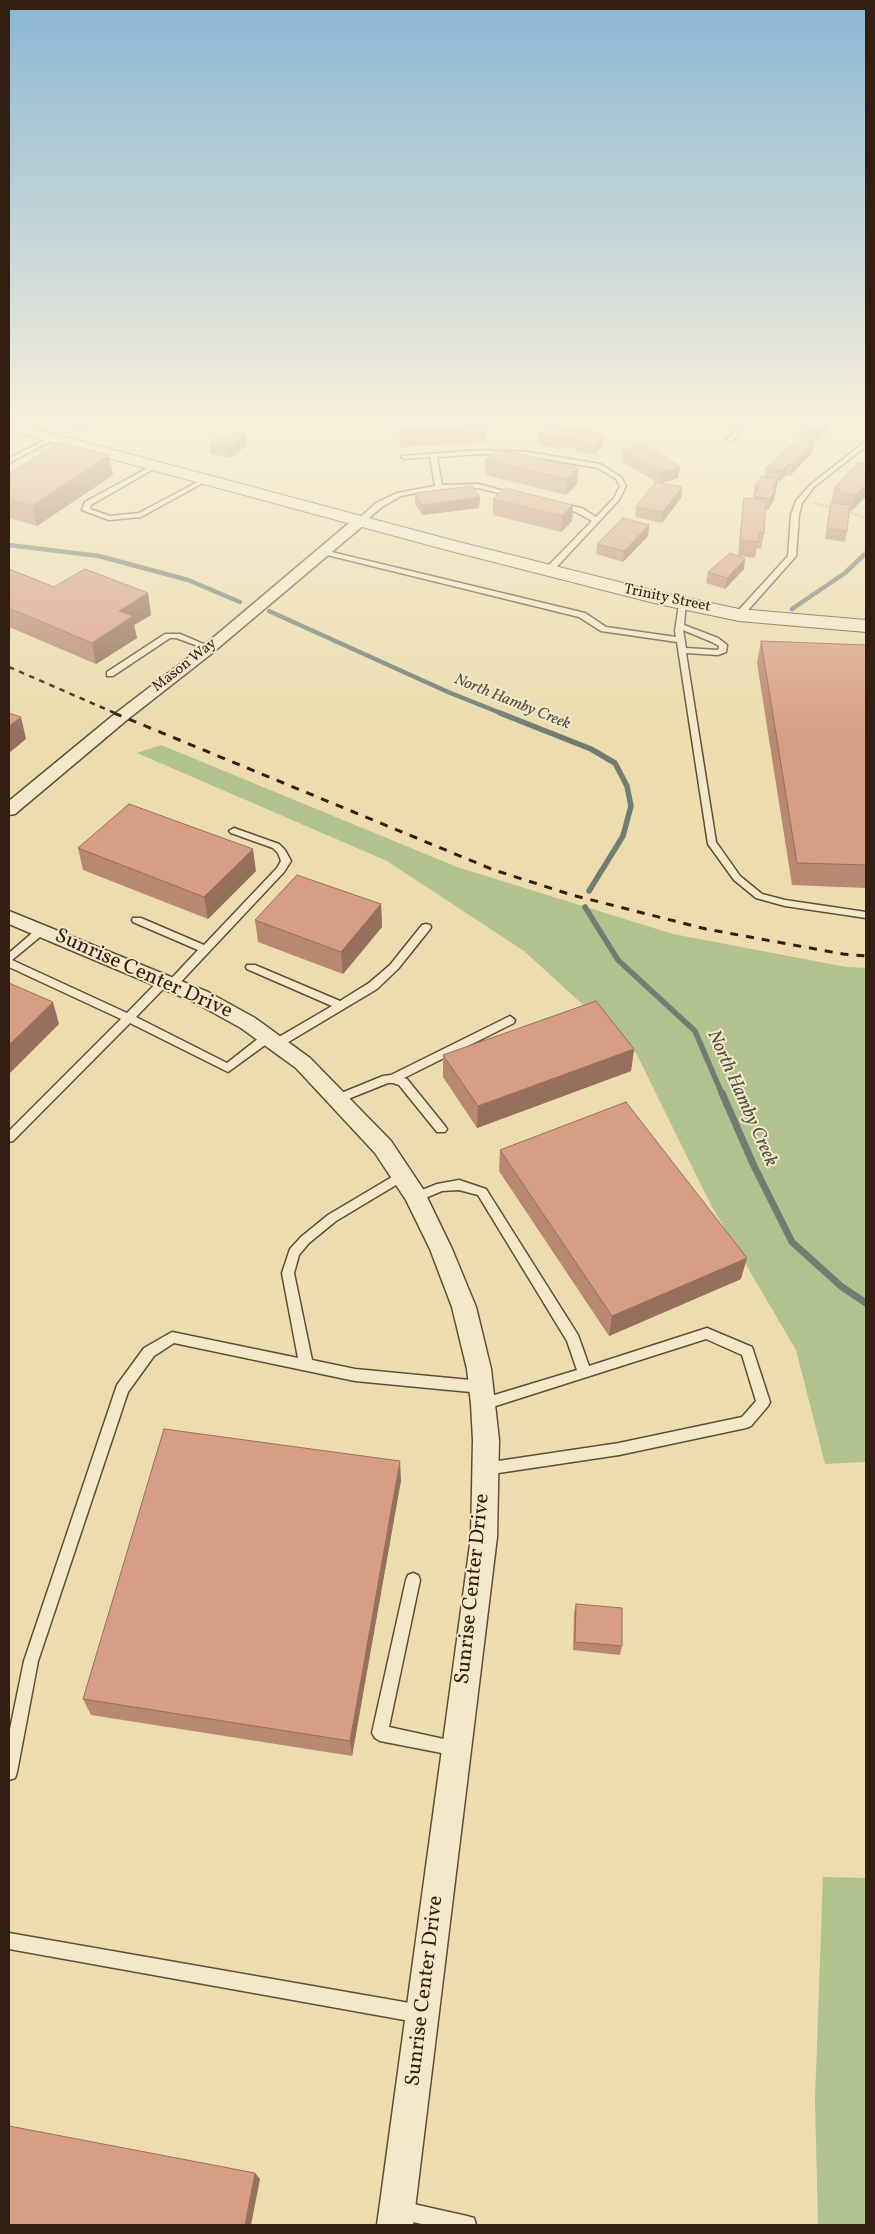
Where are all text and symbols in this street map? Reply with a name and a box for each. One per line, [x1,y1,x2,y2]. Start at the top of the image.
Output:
street label: Trinity Street [622,581,712,617]
street label: Mason Way [149,635,221,697]
water label: North Hamby Creek [451,671,573,735]
street label: Sunrise Center Drive [50,924,236,1026]
water label: North Hamby Creek [701,1027,781,1171]
street label: Sunrise Center Drive [451,1492,497,1686]
street label: Sunrise Center Drive [402,1894,450,2088]

